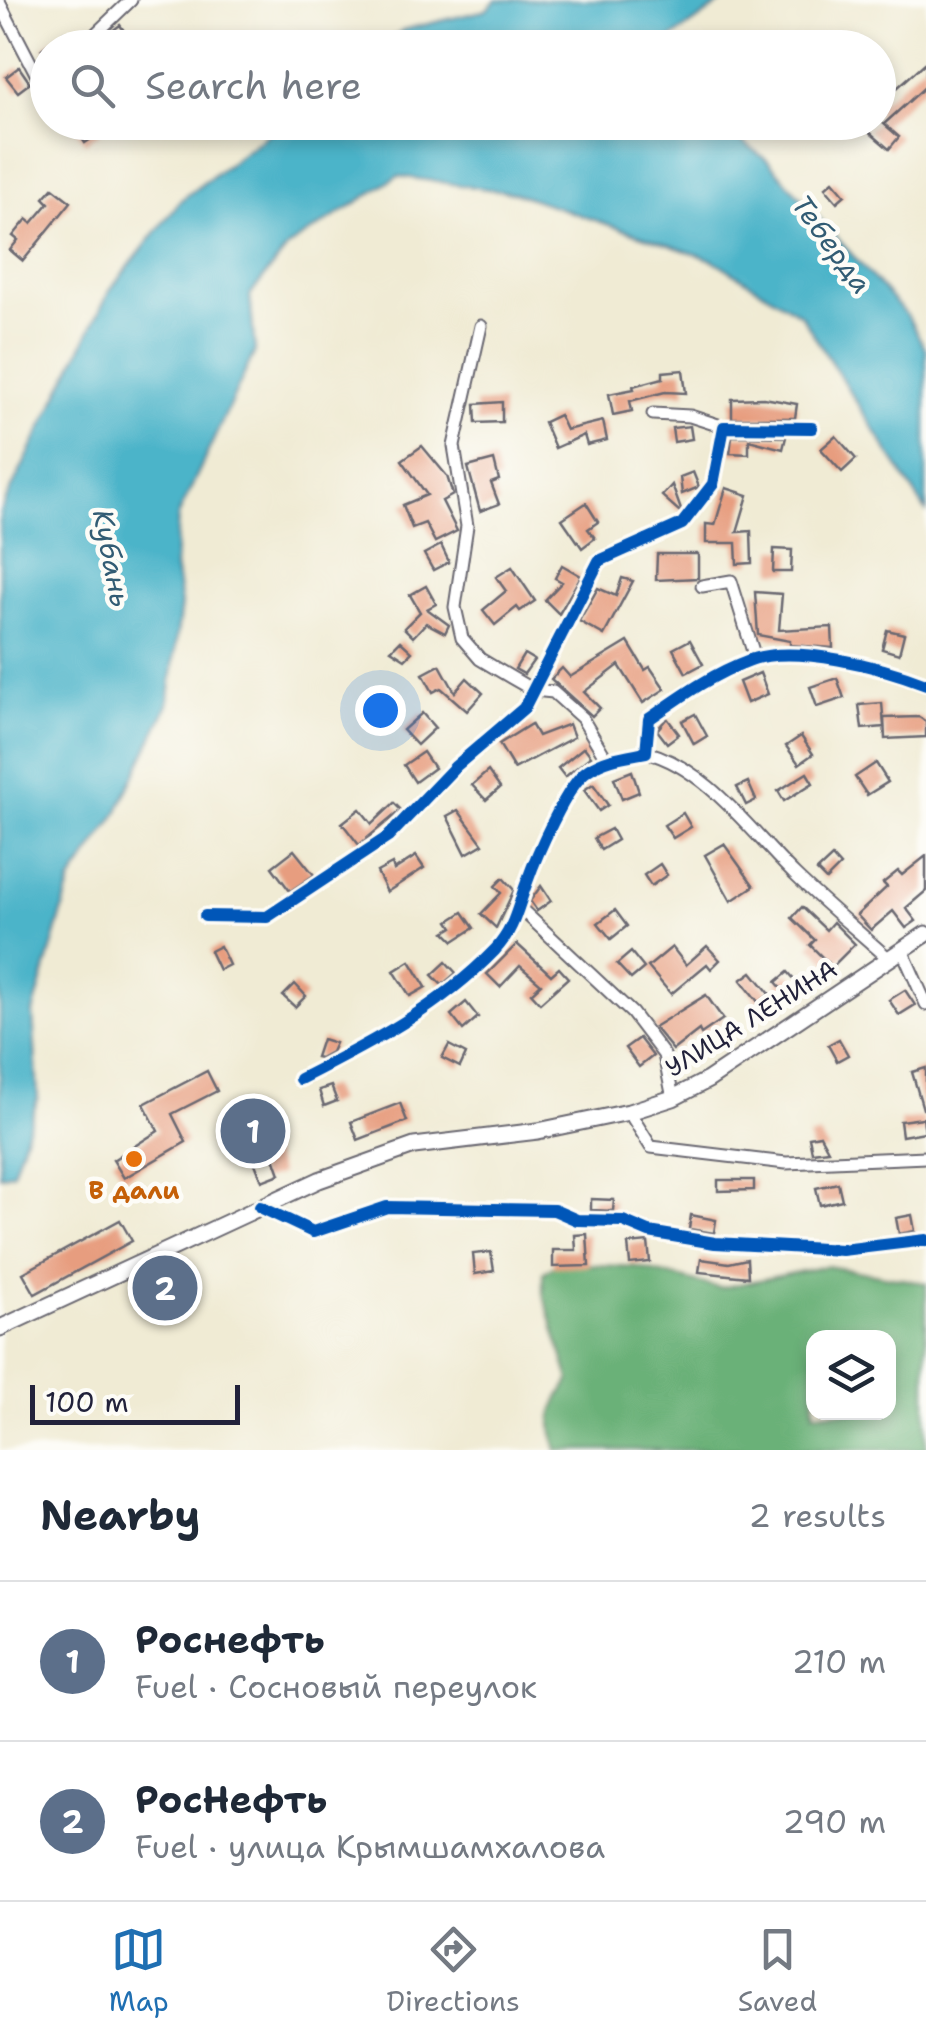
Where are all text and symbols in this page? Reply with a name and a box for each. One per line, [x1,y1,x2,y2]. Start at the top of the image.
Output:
search box [30,30,896,140]
icon: search [65,58,120,113]
text: Search here [145,60,362,111]
water label: Теберда [783,187,881,301]
water label: Кубань [84,506,140,610]
your location [355,685,406,736]
street label: УЛИЦА ЛЕНИНА [659,952,843,1084]
pin: 1 [220,1094,286,1168]
marker: В дали [123,1148,145,1170]
place label: В дали [88,1173,180,1207]
pin: 2 [132,1250,198,1326]
map controls [806,1330,896,1420]
button: layers [806,1330,896,1420]
scale bar [30,1380,240,1424]
text: 100 m [45,1383,129,1421]
text: Nearby [40,1487,200,1543]
text: 2 results [749,1494,886,1537]
text: Роснефть [135,1614,325,1665]
text: 1 [65,1640,80,1683]
text: 210 m [792,1640,886,1683]
text: Fuel · Сосновый переулок [135,1665,537,1708]
text: РосНефть [135,1774,327,1825]
text: 2 [61,1800,84,1843]
text: 290 m [783,1800,886,1843]
text: Fuel · улица Крымшамхалова [135,1825,605,1868]
tab: Map [109,1922,169,2020]
tab: Directions [386,1922,520,2020]
tab: Saved [738,1922,817,2020]

